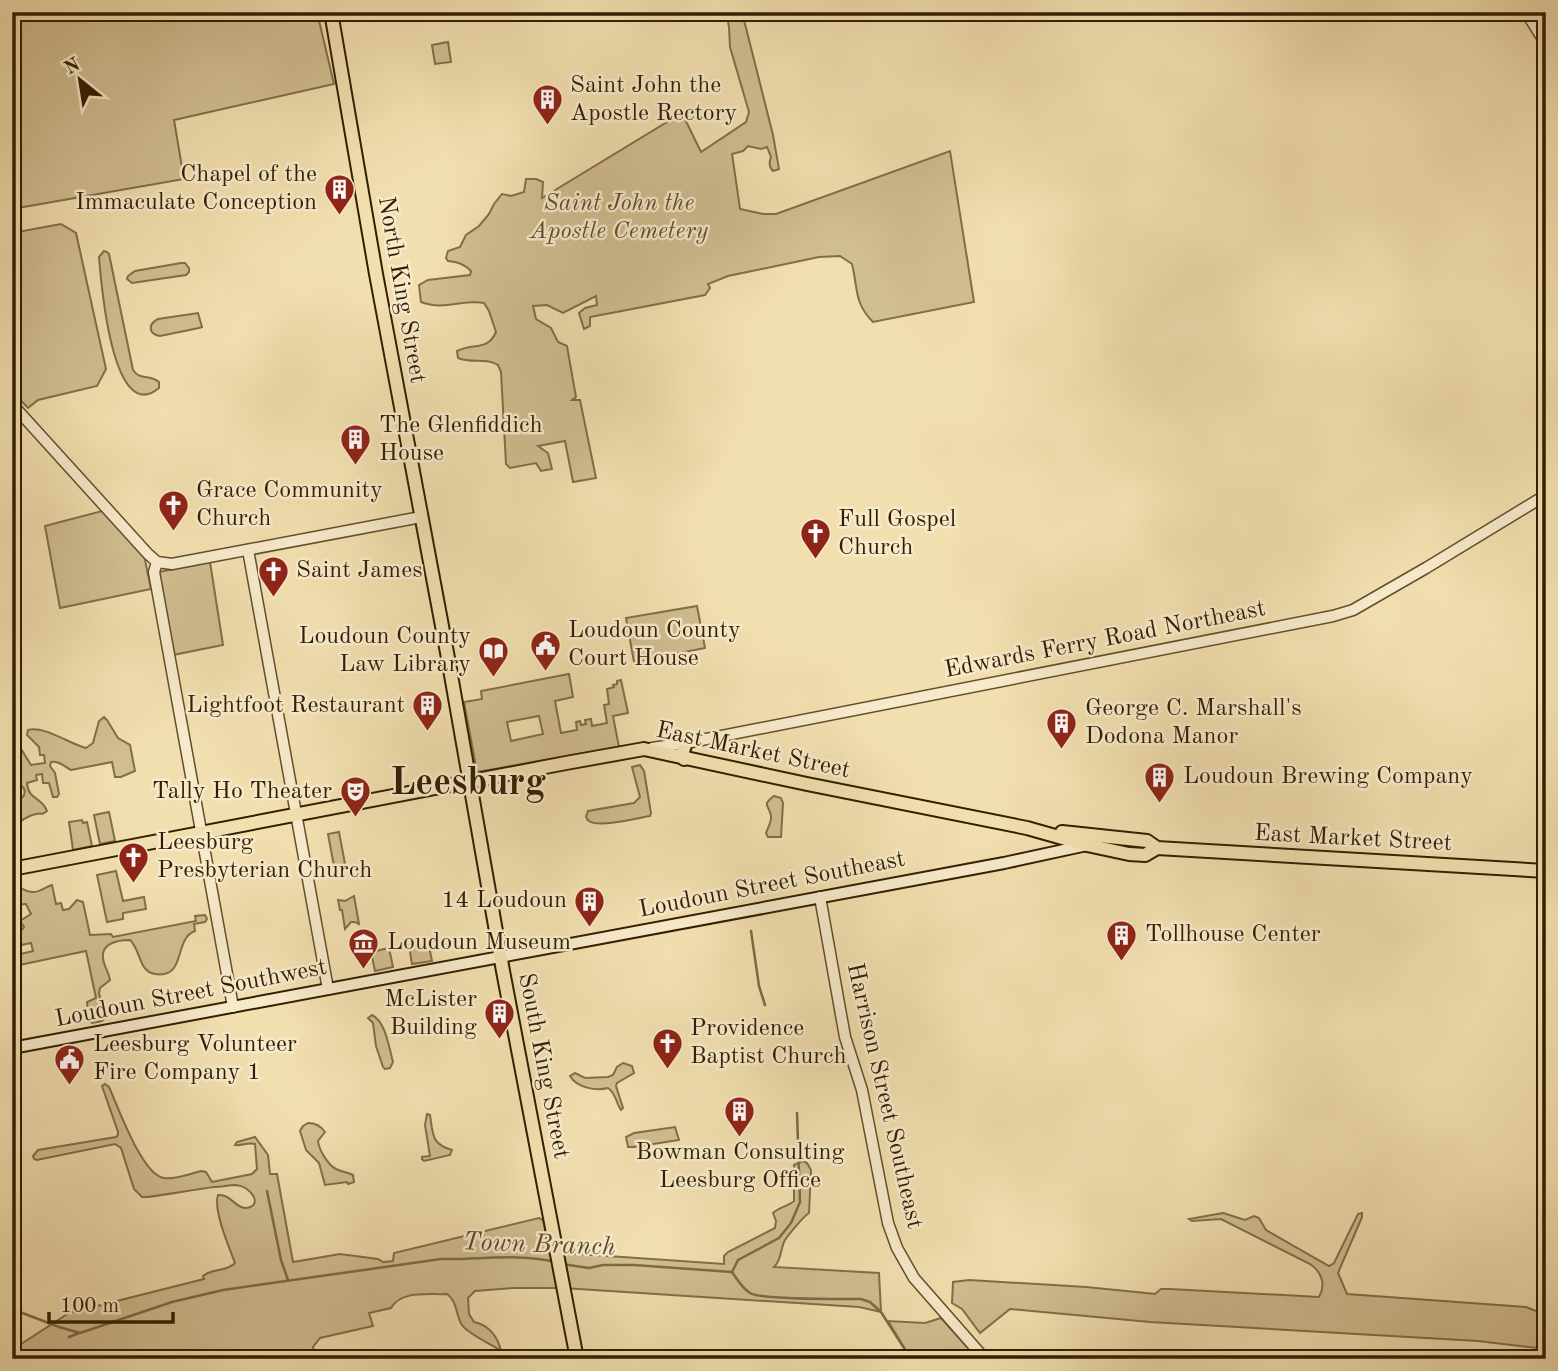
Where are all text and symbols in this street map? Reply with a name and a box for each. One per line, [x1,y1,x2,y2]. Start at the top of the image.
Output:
north arrow [46,46,116,116]
text: N [62,55,84,79]
place label: Saint John the Apostle Rectory [570,74,738,126]
building icon: Saint John the Apostle Rectory [530,83,564,127]
place label: Chapel of the Immaculate Conception [75,163,317,215]
building icon: Chapel of the Immaculate Conception [323,172,357,216]
park label: Saint John the Apostle Cemetery [528,192,709,244]
street label: North King Street [373,195,429,385]
place label: The Glenfiddich House [379,414,543,466]
building icon: The Glenfiddich House [339,423,373,467]
place label: Grace Community Church [196,479,383,531]
church icon: Grace Community Church [156,488,190,532]
place label: Full Gospel Church [838,508,956,560]
church icon: Full Gospel Church [798,517,832,561]
church icon: Saint James [256,554,290,598]
place label: Saint James [296,559,423,583]
street label: Edwards Ferry Road Northeast [942,597,1268,683]
place label: Loudoun County Court House [568,619,741,671]
place label: Loudoun County Law Library [298,625,471,677]
public building icon: Loudoun County Court House [528,628,562,672]
library icon: Loudoun County Law Library [477,634,511,678]
building icon: Lightfoot Restaurant [411,689,445,733]
place label: Lightfoot Restaurant [186,694,405,718]
place label: George C. Marshall's Dodona Manor [1085,697,1302,749]
building icon: George C. Marshall's Dodona Manor [1045,706,1079,750]
street label: East Market Street [654,719,852,783]
building icon: Loudoun Brewing Company [1143,760,1177,804]
district label: Leesburg [390,765,546,803]
place label: Loudoun Brewing Company [1183,765,1473,789]
theatre icon: Tally Ho Theater [338,775,372,819]
place label: Tally Ho Theater [152,780,332,804]
street label: East Market Street [1254,822,1452,856]
place label: Leesburg Presbyterian Church [157,831,372,883]
church icon: Leesburg Presbyterian Church [117,840,151,884]
street label: Loudoun Street Southeast [637,847,907,923]
building icon: 14 Loudoun [573,884,607,928]
place label: 14 Loudoun [441,889,567,913]
building icon: Tollhouse Center [1105,918,1139,962]
place label: Tollhouse Center [1145,923,1321,947]
museum icon: Loudoun Museum [347,926,381,970]
place label: Loudoun Museum [387,931,571,955]
street label: Loudoun Street Southwest [53,956,329,1032]
street label: Harrison Street Southeast [842,961,926,1231]
street label: South King Street [513,971,573,1161]
place label: McLister Building [384,988,477,1040]
building icon: McLister Building [483,997,517,1041]
place label: Providence Baptist Church [690,1017,847,1069]
church icon: Providence Baptist Church [650,1026,684,1070]
place label: Leesburg Volunteer Fire Company 1 [93,1033,297,1085]
public building icon: Leesburg Volunteer Fire Company 1 [53,1042,87,1086]
building icon: Bowman Consulting Leesburg Office [723,1094,757,1138]
place label: Bowman Consulting Leesburg Office [636,1141,844,1193]
water label: Town Branch [462,1229,616,1261]
scale bar [49,1280,173,1324]
text: 100 m [60,1296,119,1317]

